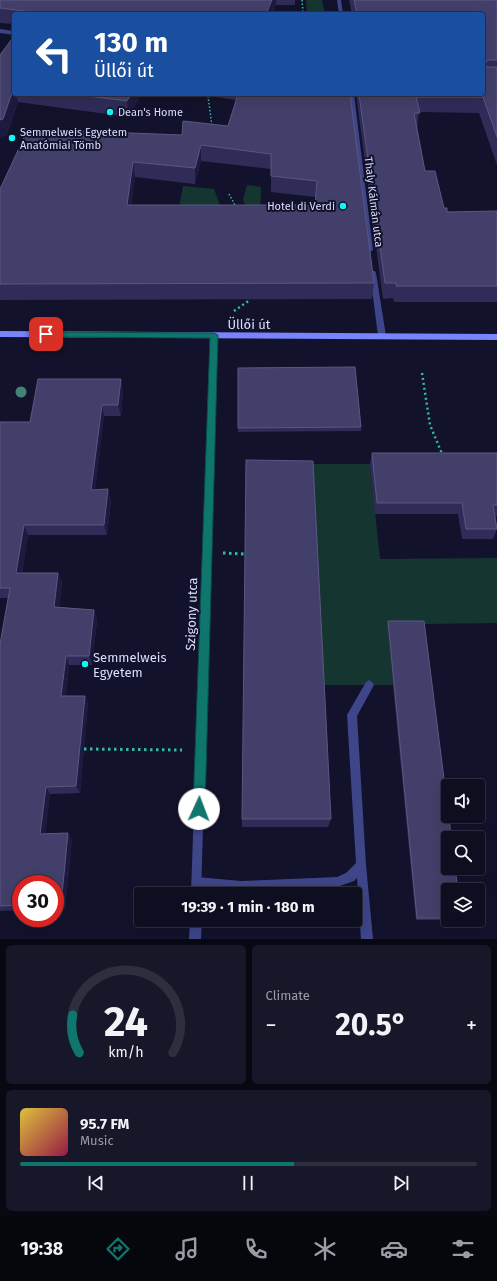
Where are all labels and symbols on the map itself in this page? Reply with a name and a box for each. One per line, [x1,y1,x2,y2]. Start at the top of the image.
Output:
place label: Dean's Home [118,106,183,119]
marker: Dean's Home [105,107,115,117]
place label: Semmelweis Egyetem Anatómiai Tömb [20,126,127,152]
marker: Semmelweis Egyetem Anatómiai Tömb [7,133,17,143]
street label: Thaly Kálmán utca [362,156,386,248]
place label: Hotel di Verdi [267,200,335,213]
marker: Hotel di Verdi [338,201,348,211]
street label: Üllői út [227,316,271,332]
pin [29,317,63,351]
street label: Szigony utca [183,577,200,651]
place label: Semmelweis Egyetem [93,650,167,680]
marker: Semmelweis Egyetem [80,659,90,669]
position arrow [178,788,220,830]
speed limit sign: 30 [12,875,64,927]

